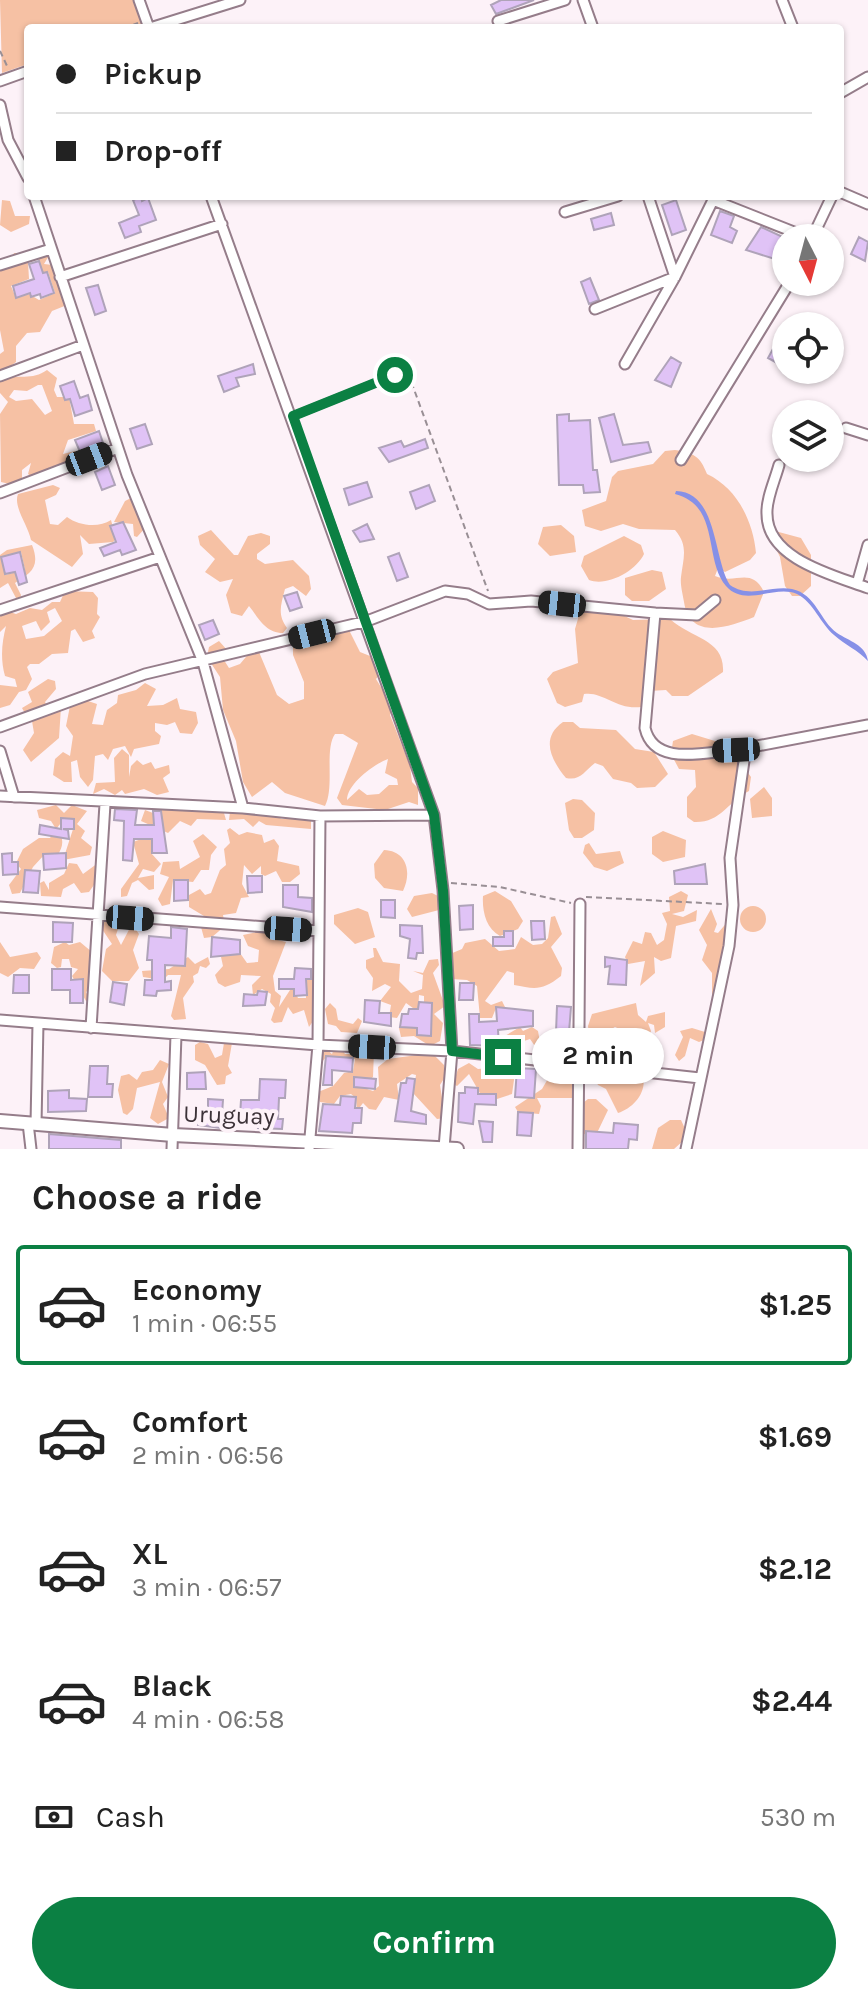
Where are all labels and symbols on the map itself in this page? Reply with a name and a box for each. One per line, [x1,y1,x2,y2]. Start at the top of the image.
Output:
north arrow [772,224,844,296]
route start [377,357,413,393]
car [62,439,116,479]
car [537,590,587,618]
car [286,617,338,651]
car [711,737,761,763]
car [105,904,155,932]
car [263,915,313,943]
callout: 2 min [531,1029,663,1085]
car [347,1034,397,1060]
route end [485,1039,521,1075]
street label: Uruguay [183,1099,275,1131]

